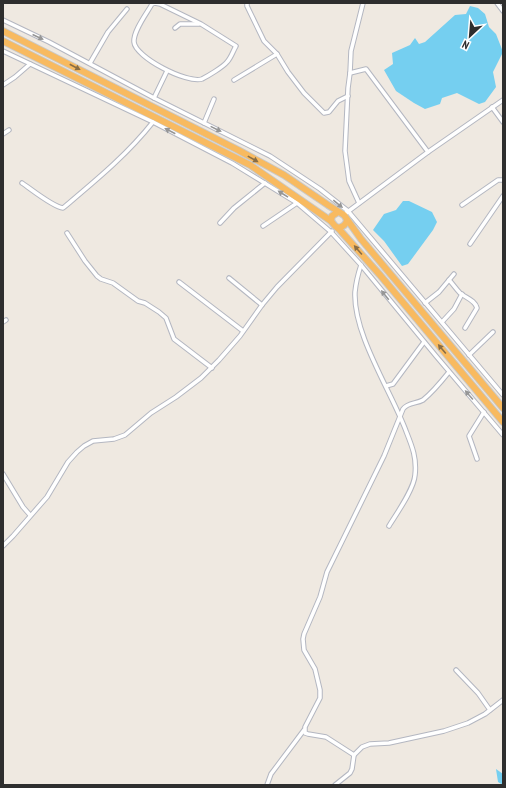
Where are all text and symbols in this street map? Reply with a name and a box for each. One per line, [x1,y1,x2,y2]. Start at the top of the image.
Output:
north arrow [450,16,490,56]
one-way arrow [33,34,44,40]
text: N [460,37,471,53]
one-way arrow [70,64,81,71]
one-way arrow [210,126,222,132]
one-way arrow [164,128,176,134]
one-way arrow [247,155,259,162]
one-way arrow [277,191,289,198]
one-way arrow [333,199,344,208]
one-way arrow [353,245,362,255]
one-way arrow [381,289,390,300]
one-way arrow [437,344,446,355]
one-way arrow [464,389,473,400]

